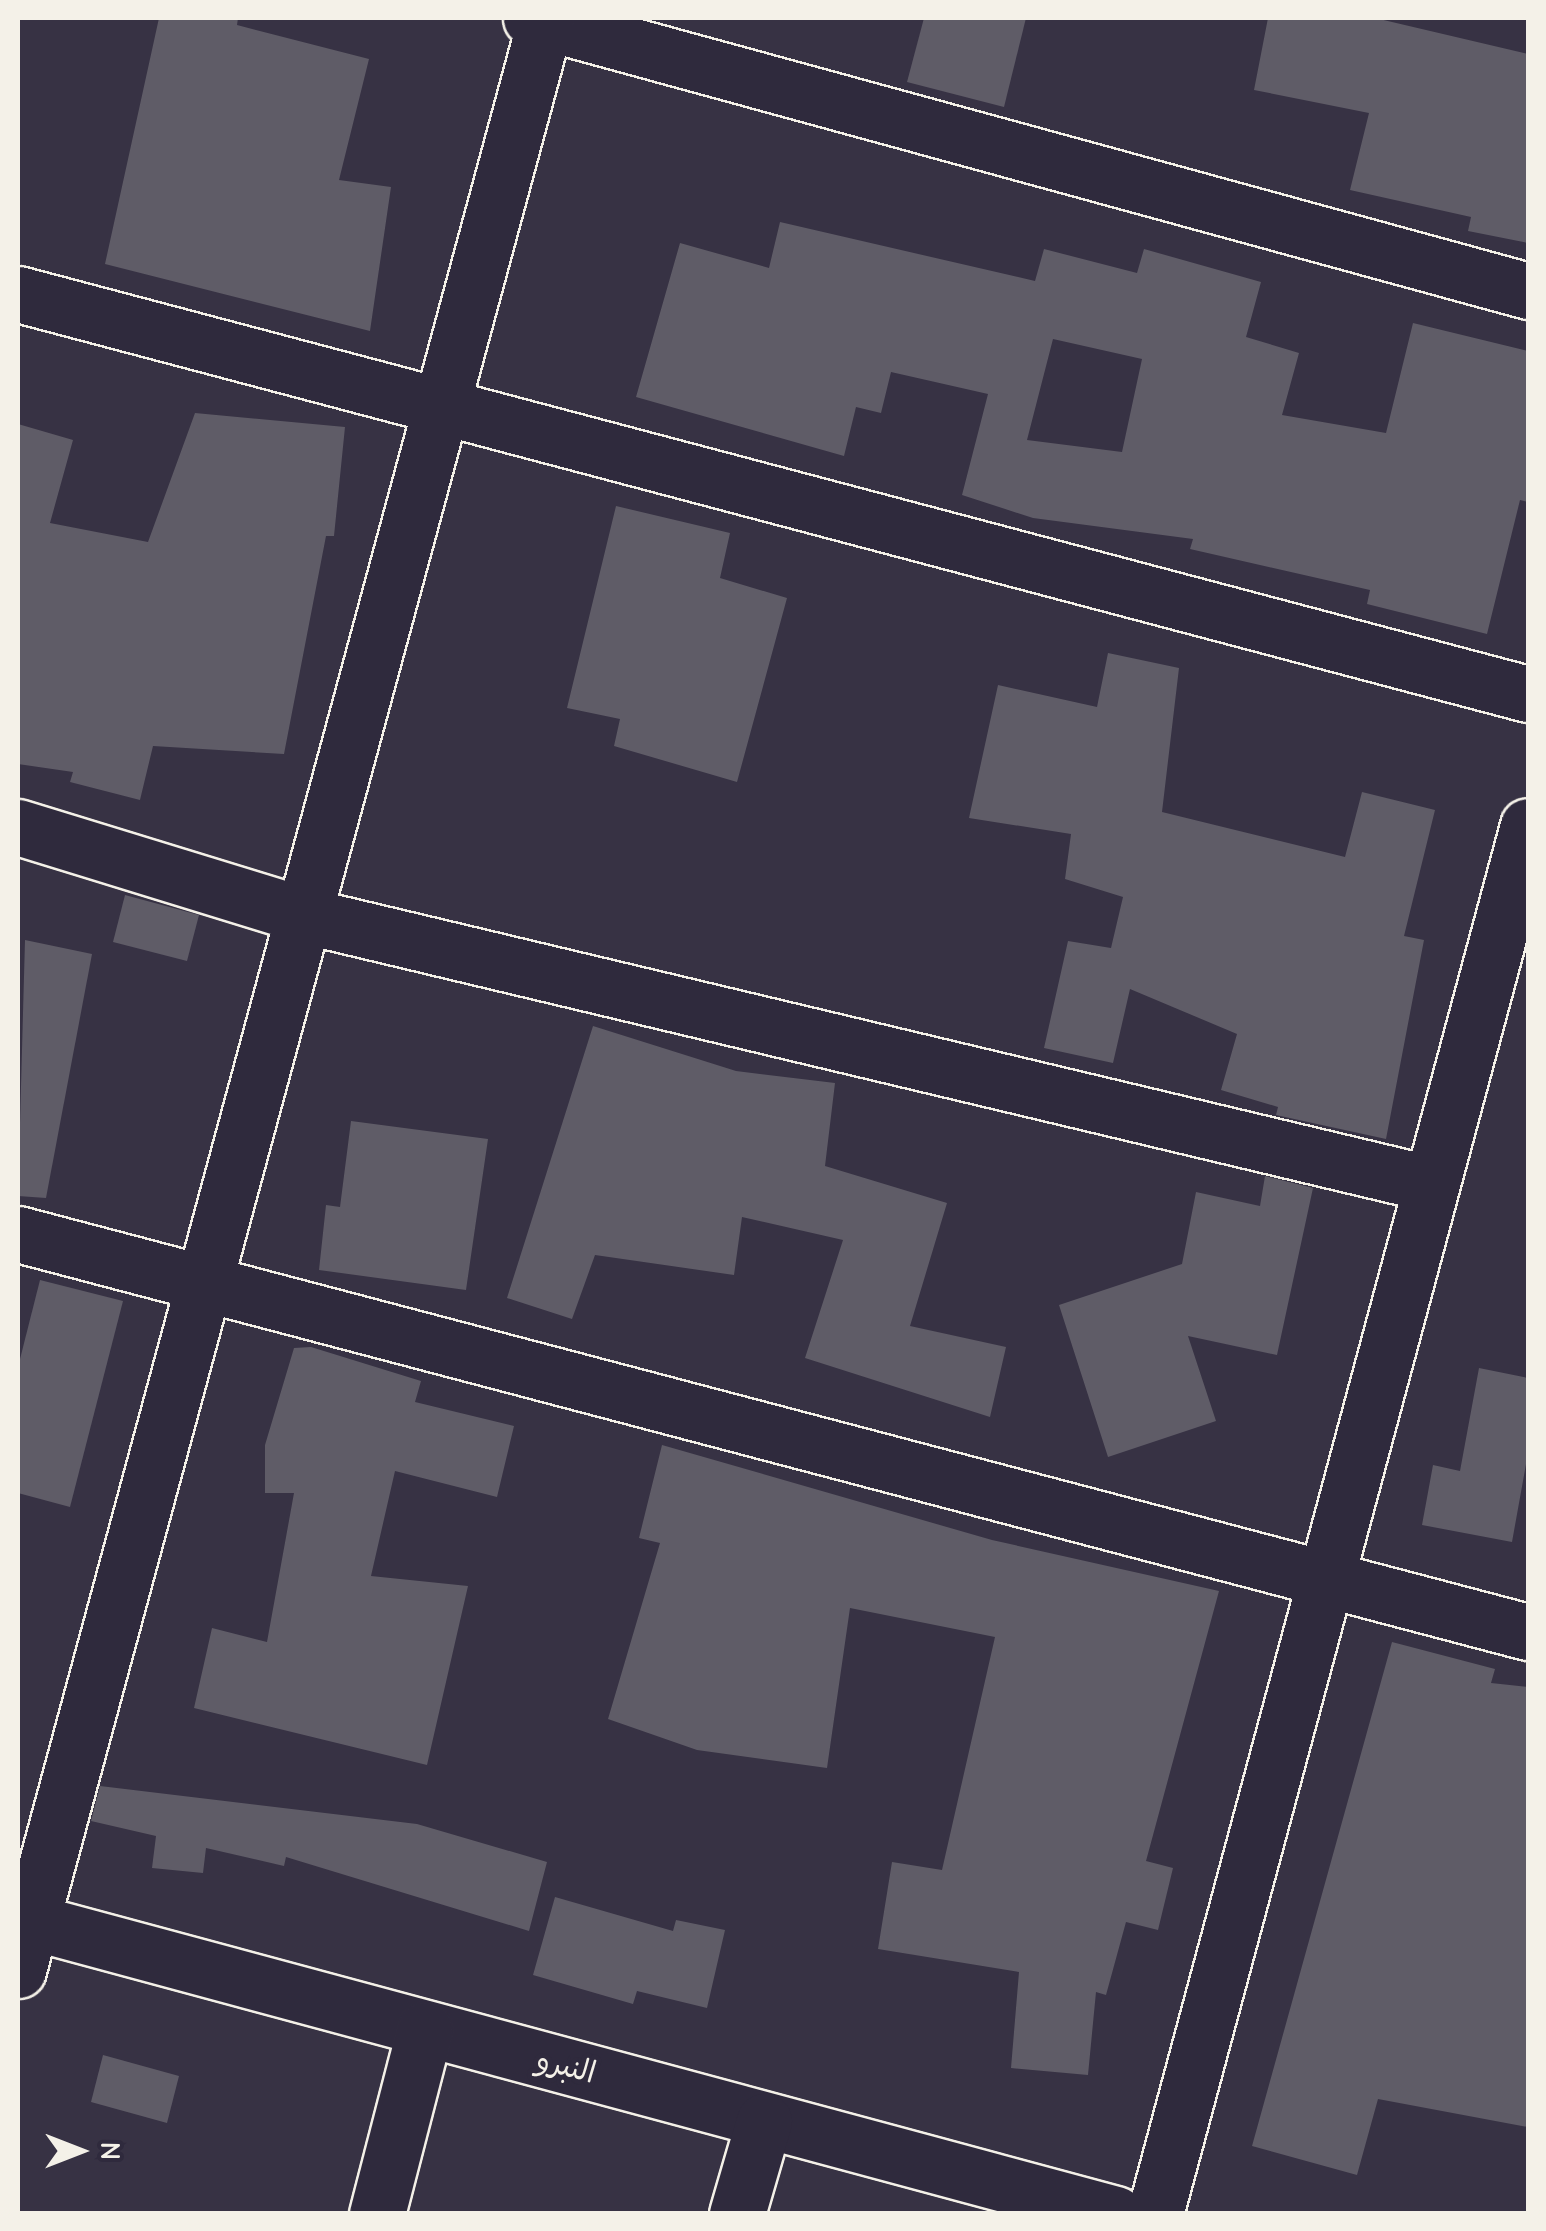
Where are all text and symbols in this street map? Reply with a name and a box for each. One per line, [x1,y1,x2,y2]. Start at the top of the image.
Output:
street label: النبرو [532,2042,600,2092]
north arrow [30,2101,130,2201]
text: N [94,2142,126,2160]

